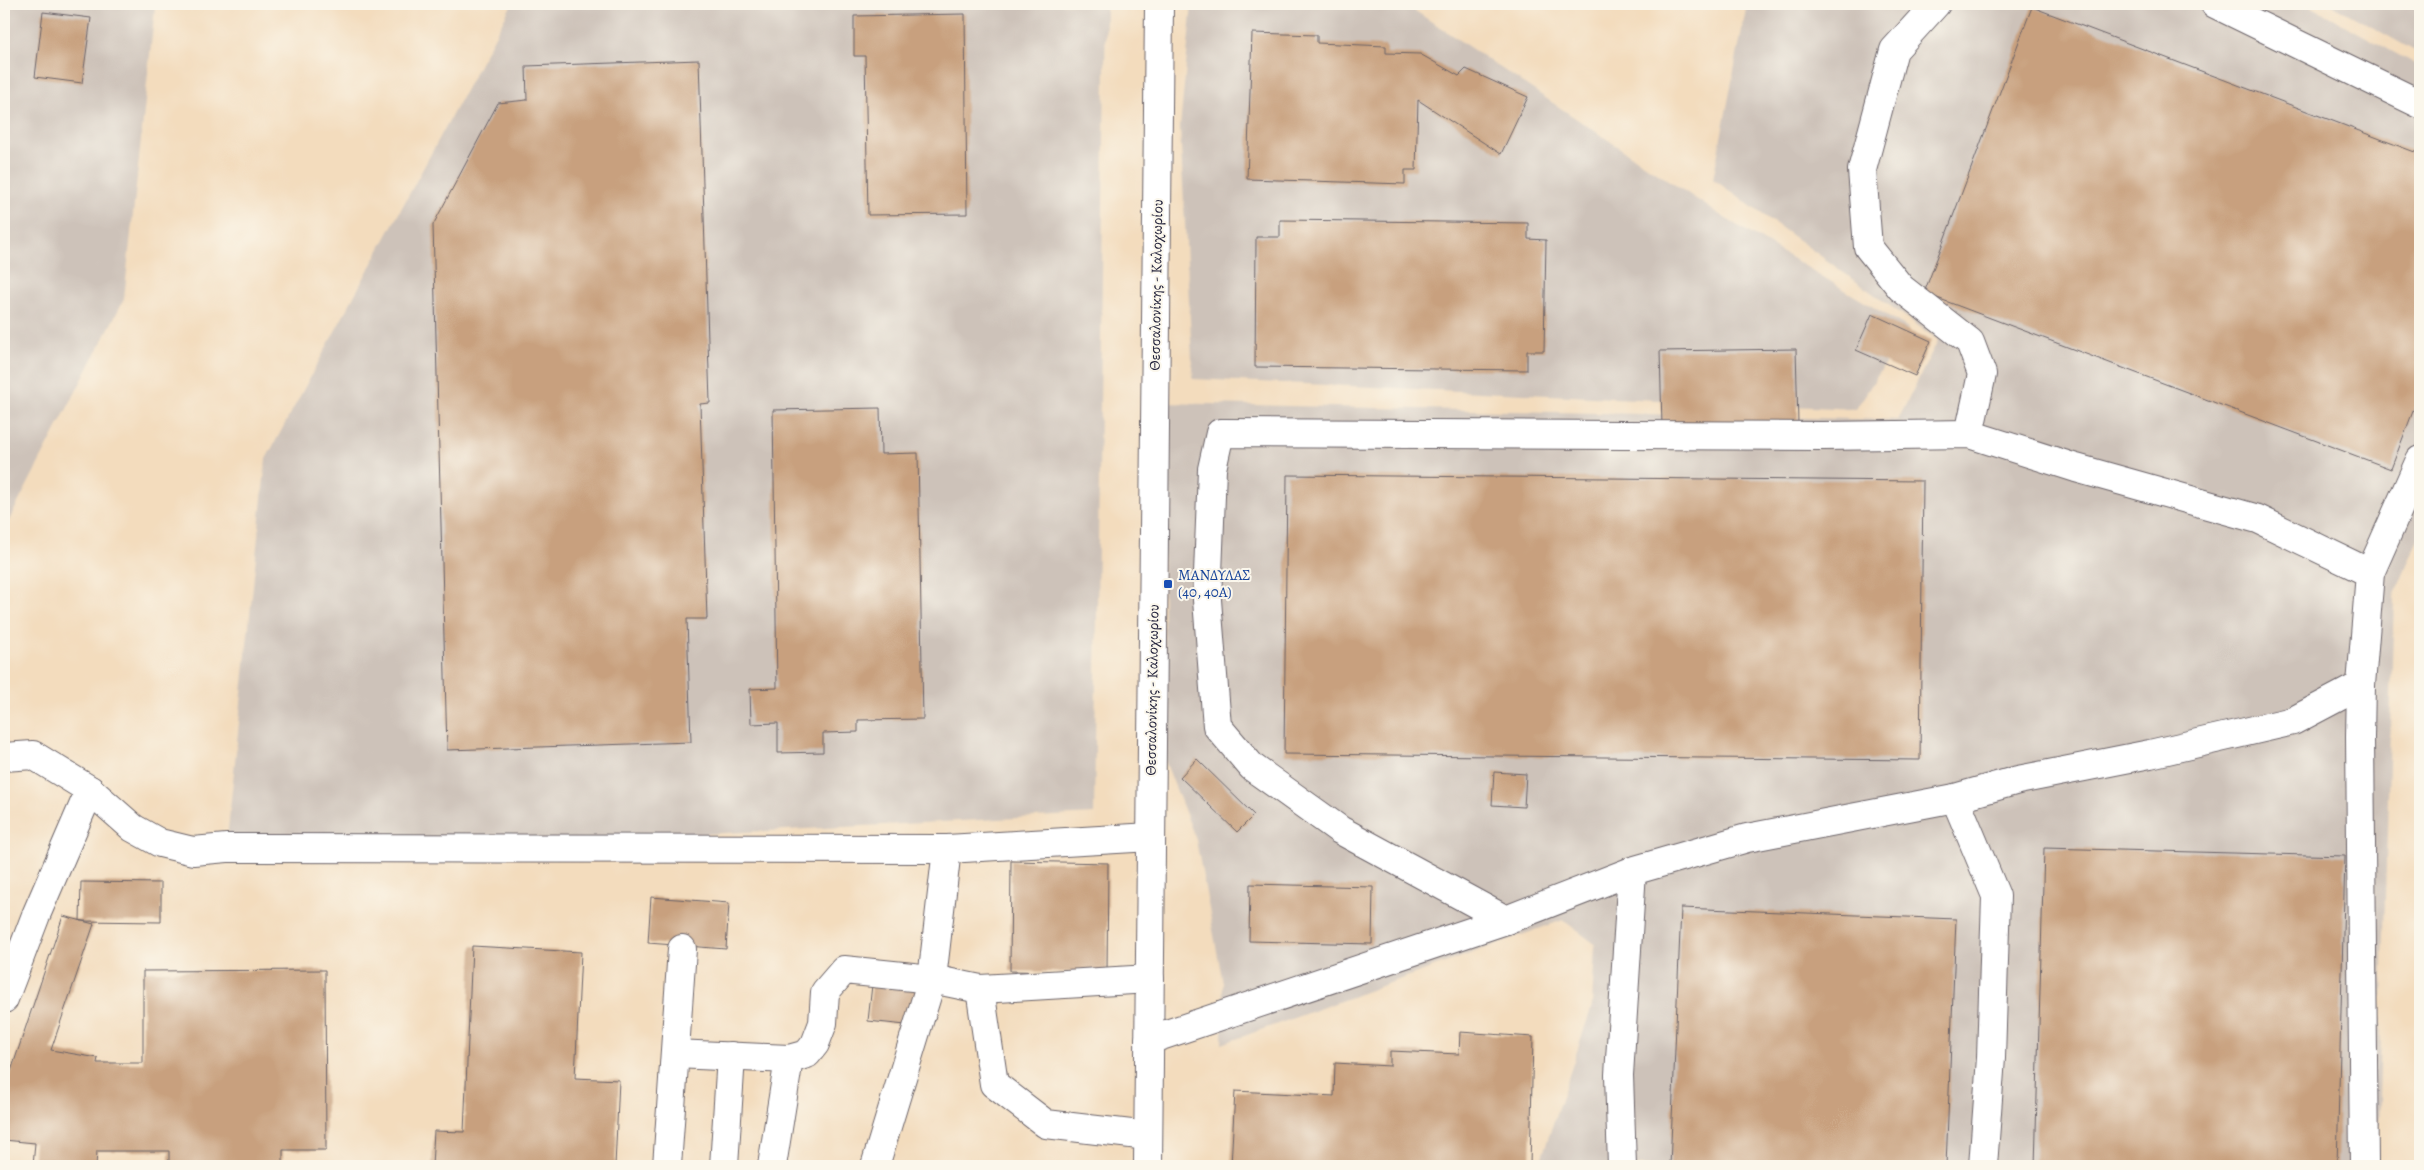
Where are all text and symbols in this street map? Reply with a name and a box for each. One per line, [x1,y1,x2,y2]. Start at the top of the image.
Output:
street label: Θεσσαλονίκης - Καλοχωρίου [1145,199,1167,371]
place label: ΜΑΝΔΥΛΑΣ (40, 40Α) [1178,565,1251,602]
marker: ΜΑΝΔΥΛΑΣ (40, 40Α) [1162,578,1174,590]
street label: Θεσσαλονίκης - Καλοχωρίου [1141,604,1163,776]

